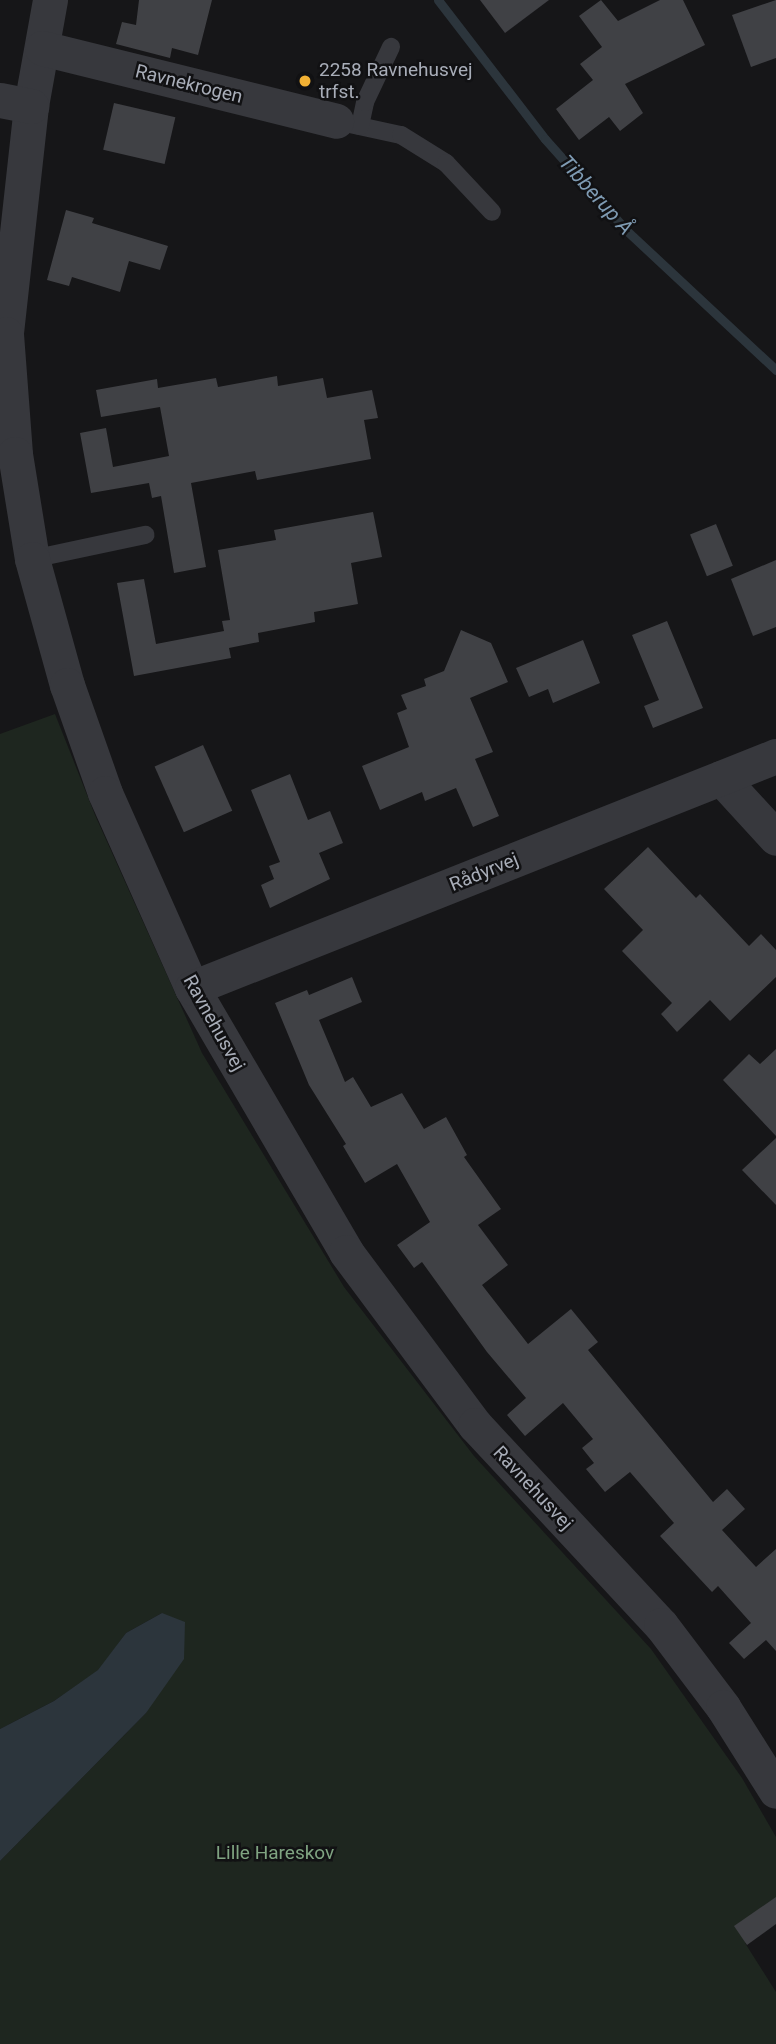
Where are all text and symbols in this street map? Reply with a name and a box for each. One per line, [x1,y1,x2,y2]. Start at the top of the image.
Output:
place label: 2258 Ravnehusvej trfst. [319,59,473,103]
street label: Ravnekrogen [133,60,245,108]
marker: 2258 Ravnehusvej trfst. [297,73,313,89]
water label: Tibberup Å [554,150,638,240]
street label: Rådyrvej [446,848,522,896]
street label: Ravnehusvej [178,971,250,1075]
street label: Ravnehusvej [488,1441,578,1535]
park label: Lille Hareskov [216,1842,334,1864]

